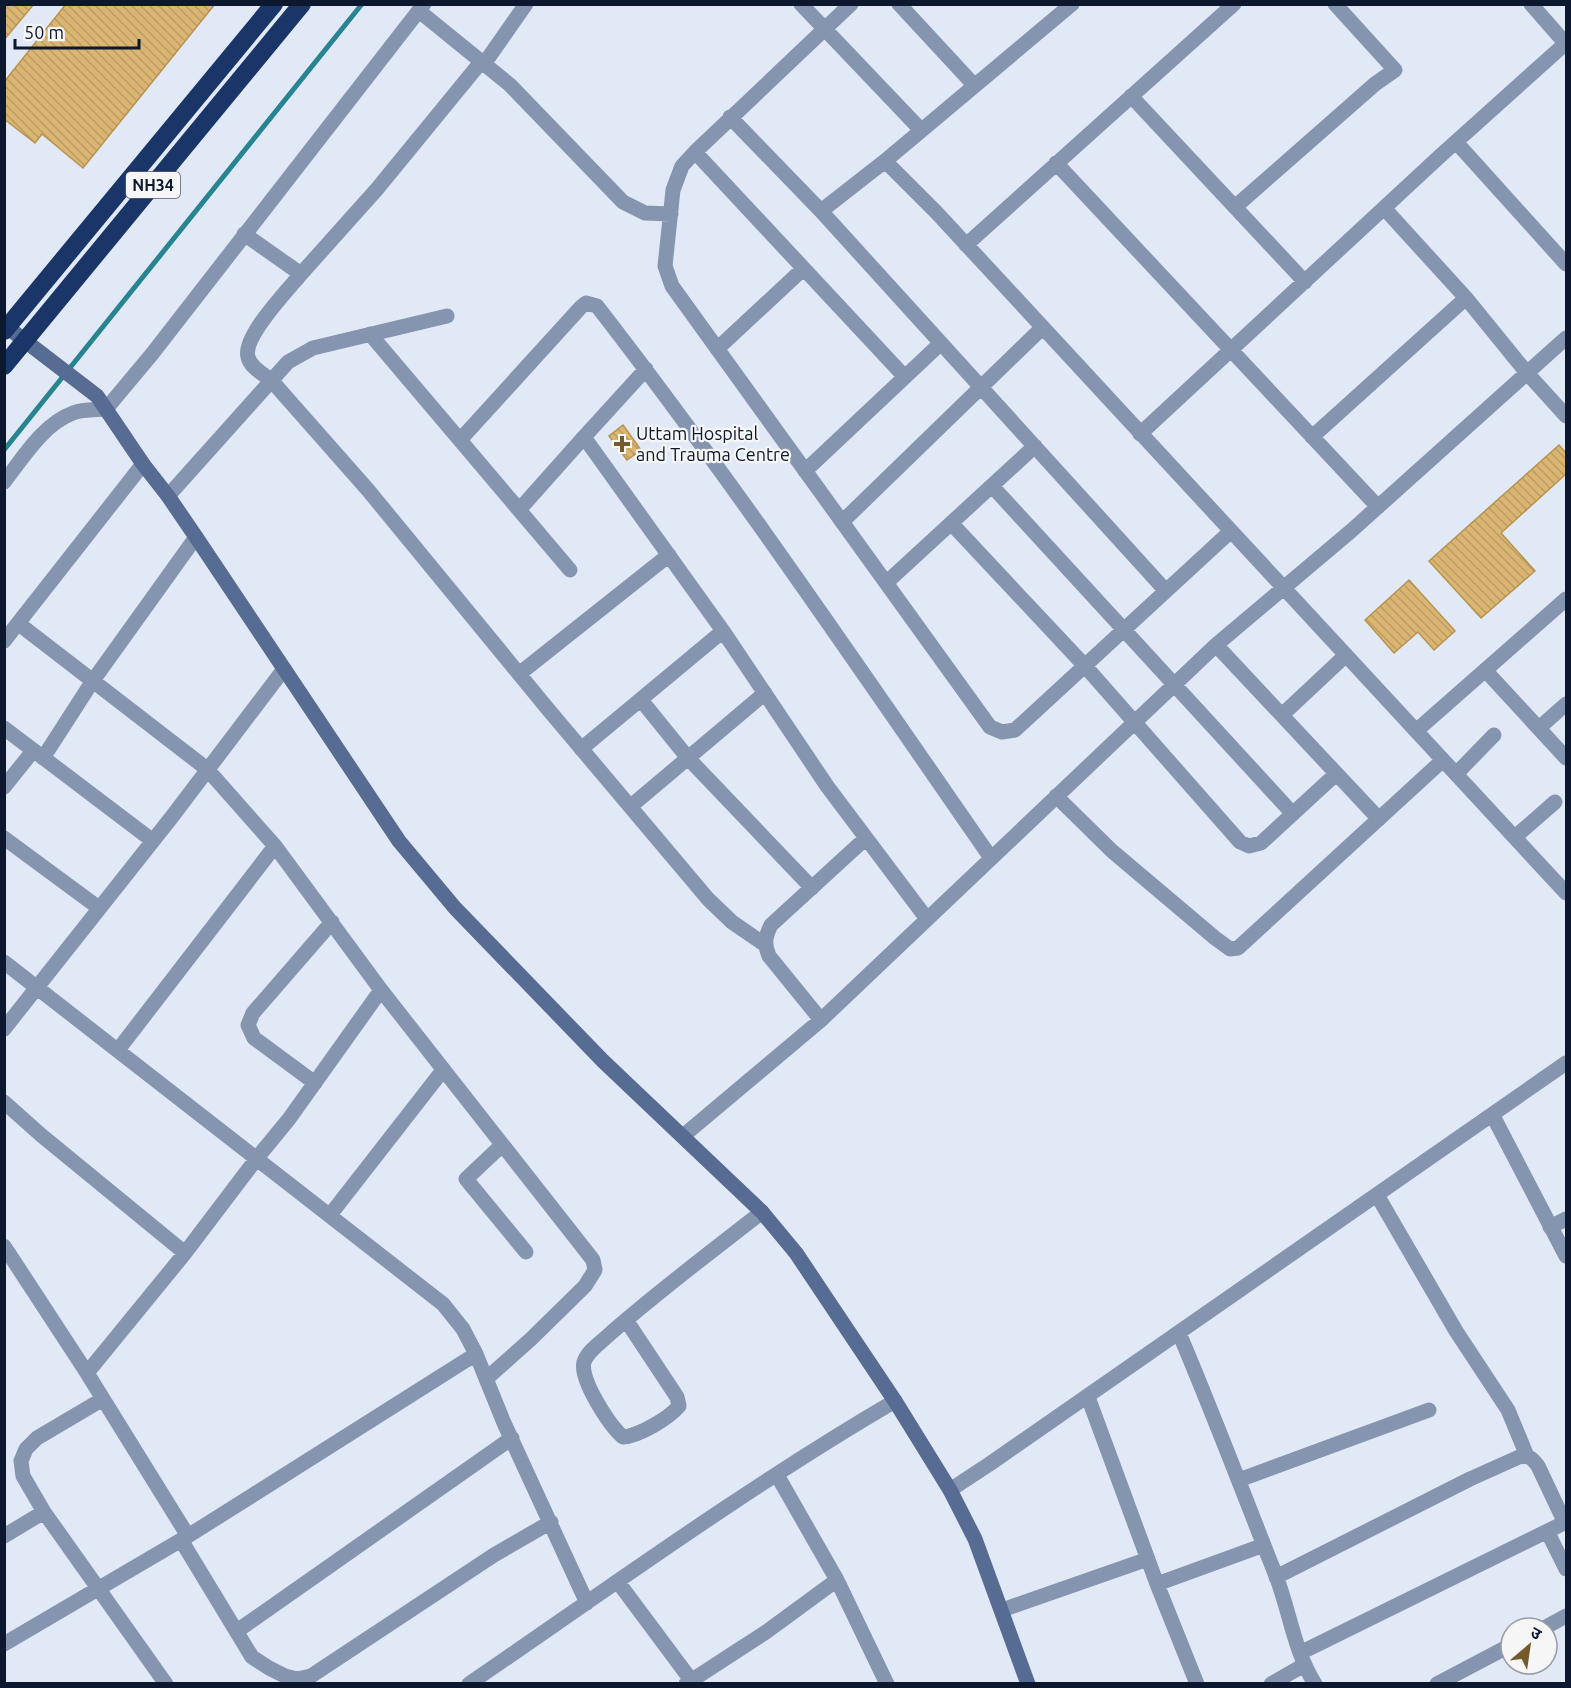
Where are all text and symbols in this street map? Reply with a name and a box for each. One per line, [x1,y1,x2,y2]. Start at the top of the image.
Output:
scale bar [15,12,140,50]
text: 50 m [24,22,64,42]
road number: NH34 [126,172,180,198]
place label: Uttam Hospital and Trauma Centre [636,423,790,464]
marker: Uttam Hospital and Trauma Centre [613,435,631,453]
north arrow [1499,1616,1559,1676]
text: उ [1528,1623,1545,1643]

